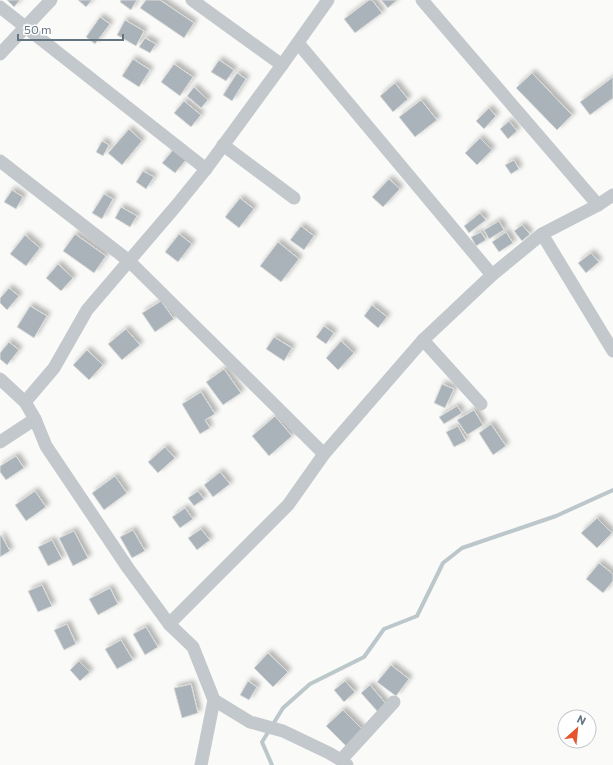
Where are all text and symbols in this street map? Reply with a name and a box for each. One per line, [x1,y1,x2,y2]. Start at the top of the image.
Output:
scale bar [18,16,123,42]
text: 50 m [24,22,52,36]
north arrow [557,709,597,749]
text: N [575,712,588,727]

